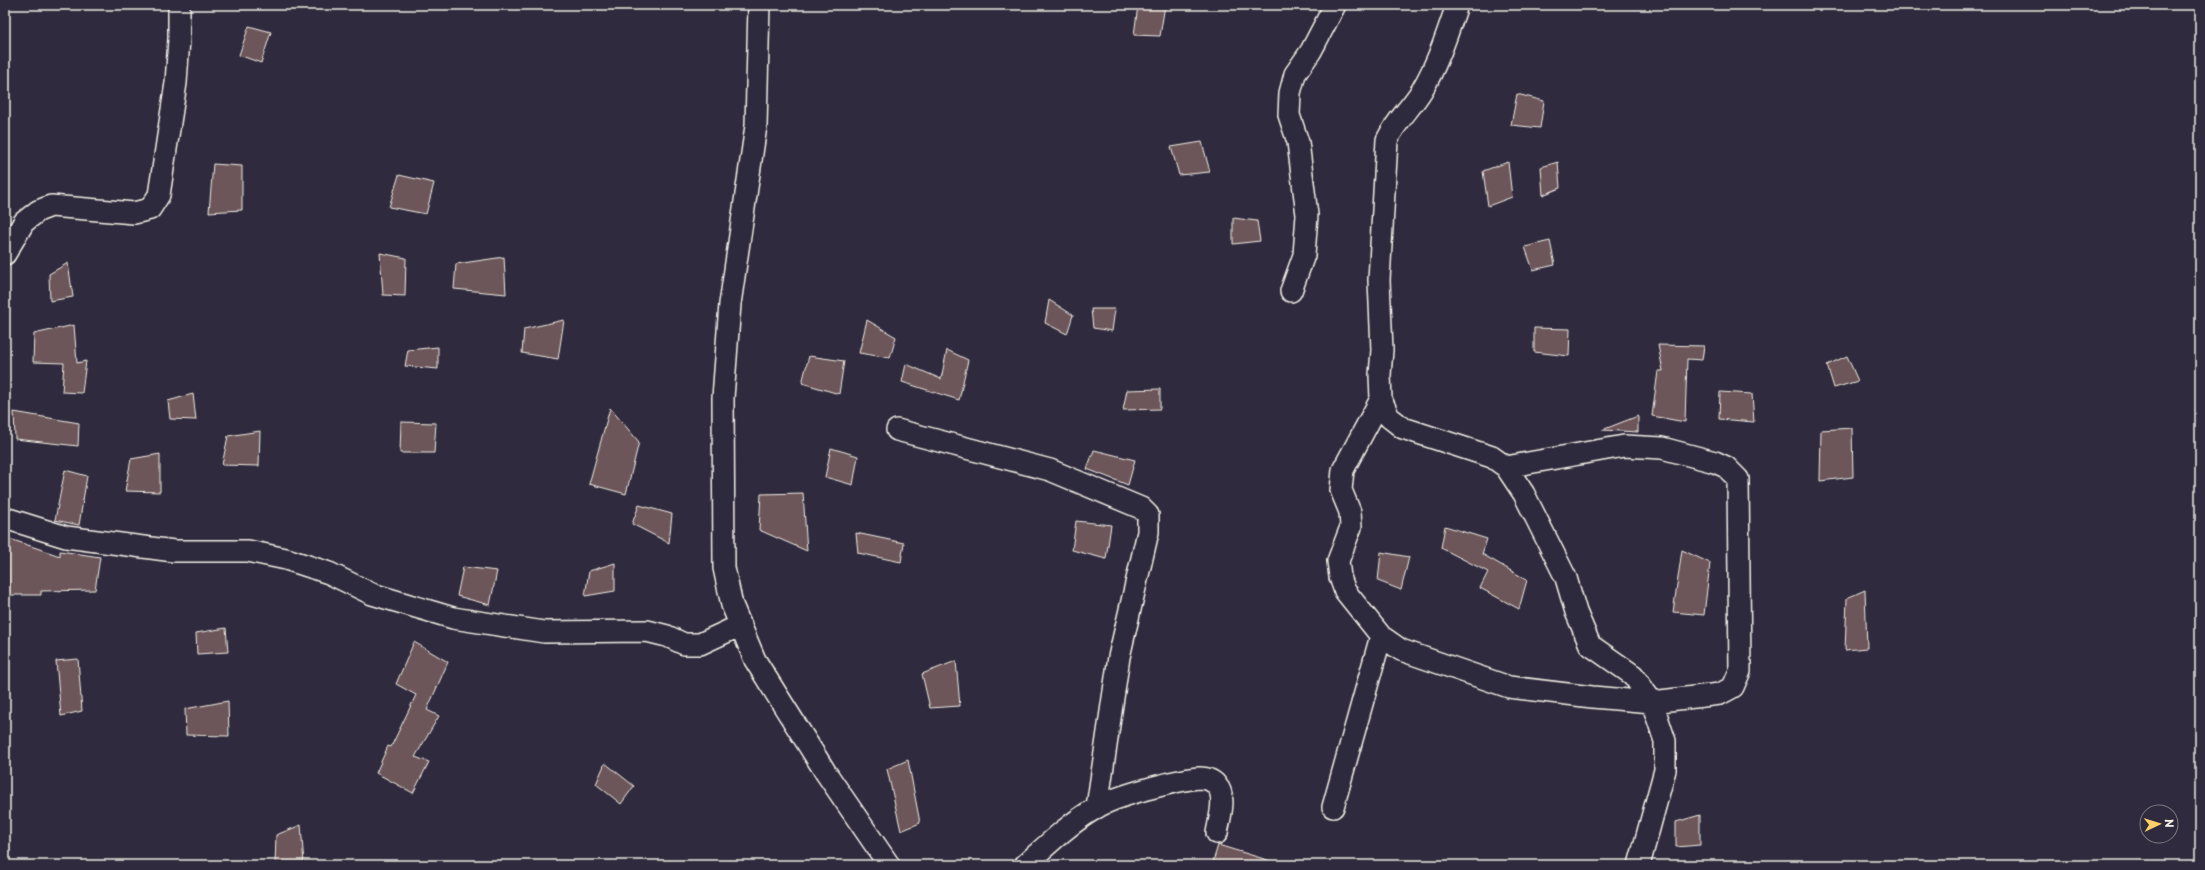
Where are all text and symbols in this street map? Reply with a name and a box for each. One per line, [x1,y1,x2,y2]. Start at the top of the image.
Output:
north arrow [2139,804,2179,844]
text: N [2161,818,2178,828]

